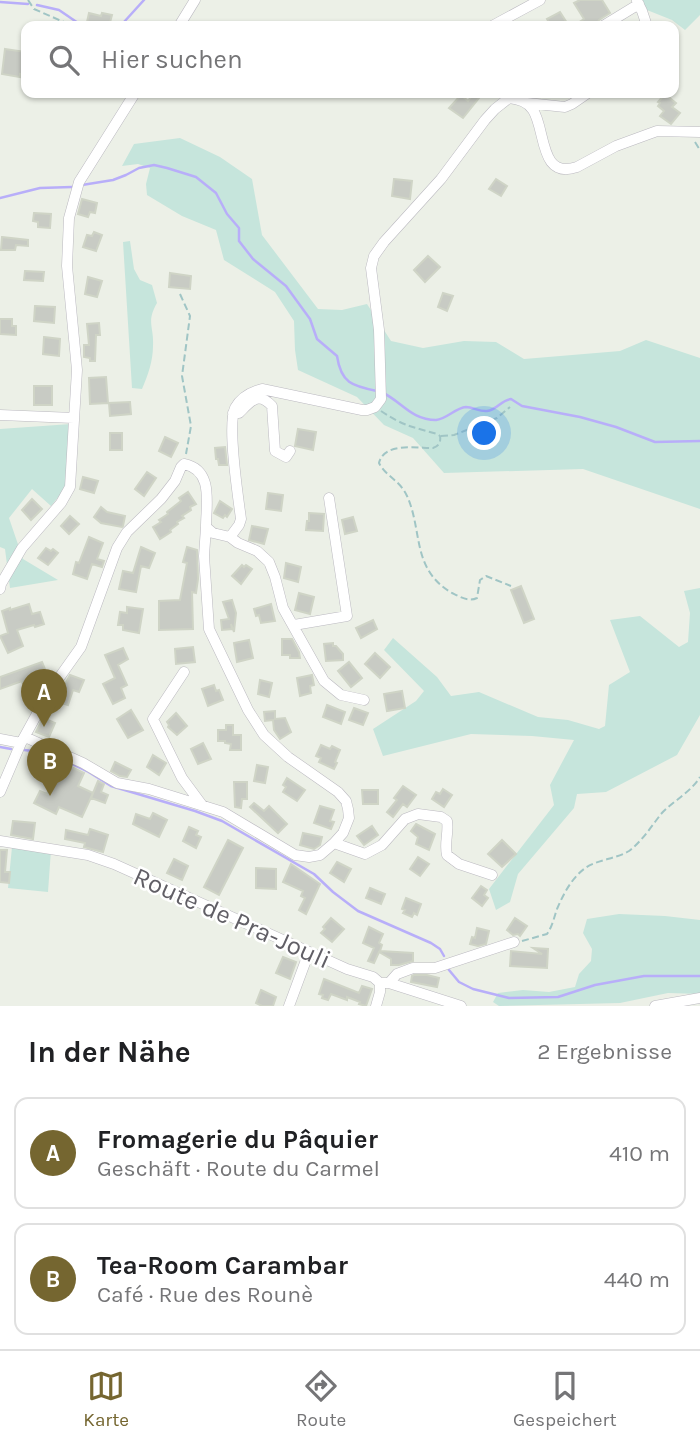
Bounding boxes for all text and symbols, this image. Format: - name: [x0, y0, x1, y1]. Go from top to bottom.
- search box: [21, 21, 679, 98]
- icon: search: [45, 41, 83, 79]
- text: Hier suchen: [101, 44, 243, 75]
- your location: [467, 416, 501, 450]
- pin: A: [21, 669, 67, 727]
- pin: B: [27, 738, 73, 796]
- street label: Route de Pra-Jouli: [129, 861, 335, 975]
- text: In der Nähe: [28, 1034, 191, 1070]
- text: 2 Ergebnisse: [537, 1038, 672, 1065]
- text: Fromagerie du Pâquier: [97, 1124, 378, 1155]
- text: A: [46, 1140, 60, 1167]
- text: 410 m: [609, 1140, 670, 1167]
- text: Geschäft · Route du Carmel: [97, 1155, 380, 1182]
- text: Tea-Room Carambar: [97, 1250, 348, 1281]
- text: B: [46, 1266, 60, 1293]
- text: 440 m: [604, 1266, 670, 1293]
- text: Café · Rue des Rounè: [97, 1281, 313, 1308]
- tab: Karte: [83, 1367, 129, 1431]
- tab: Route: [296, 1367, 346, 1431]
- tab: Gespeichert: [513, 1367, 617, 1431]

